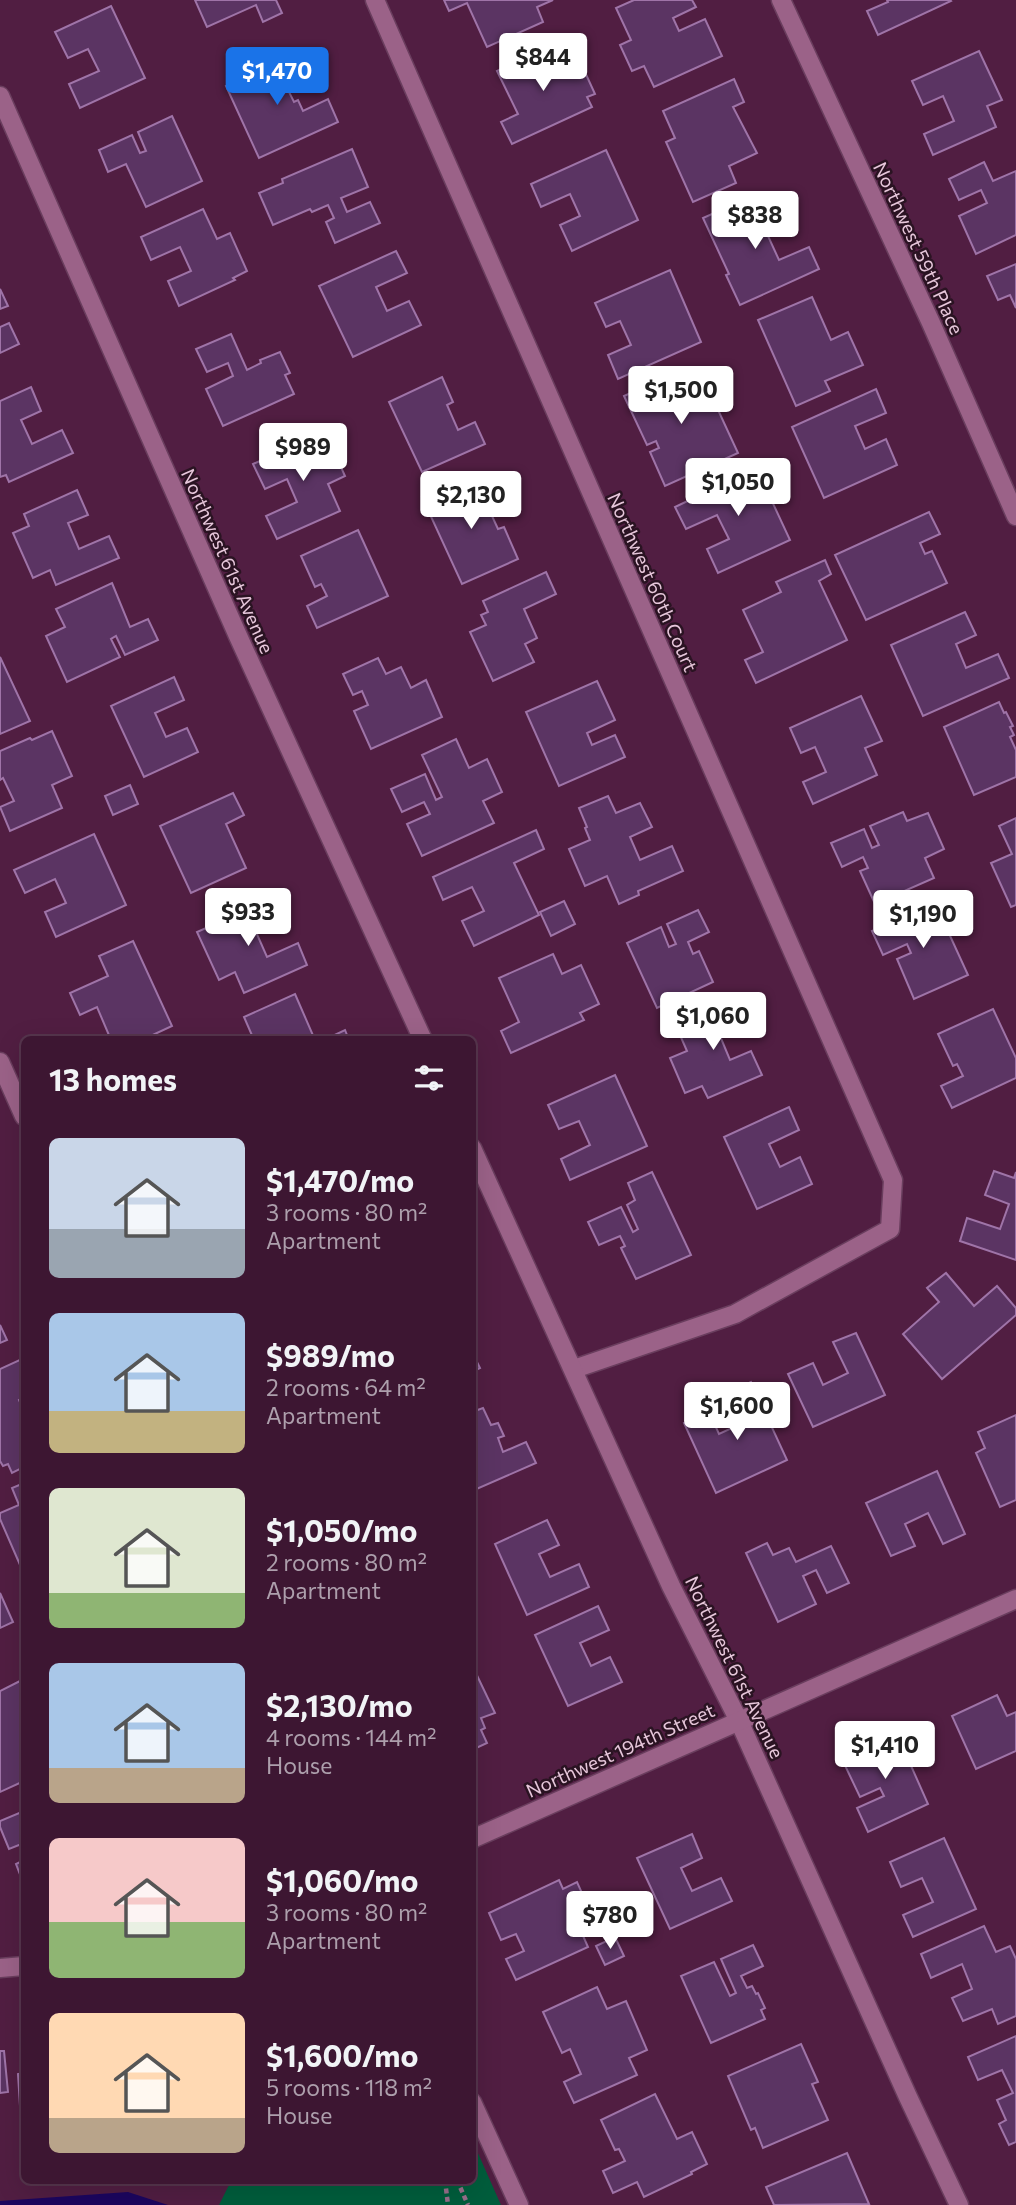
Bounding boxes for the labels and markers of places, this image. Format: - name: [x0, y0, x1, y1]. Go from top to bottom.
- pin: $844: [502, 34, 584, 93]
- pin: $1,470: [220, 48, 334, 107]
- pin: $838: [714, 191, 796, 251]
- pin: $1,500: [624, 366, 738, 426]
- pin: $989: [262, 424, 344, 483]
- pin: $1,050: [681, 458, 795, 518]
- pin: $2,130: [414, 472, 528, 531]
- pin: $933: [207, 888, 289, 948]
- pin: $1,190: [866, 890, 980, 950]
- pin: $1,060: [656, 992, 770, 1052]
- pin: $1,600: [680, 1382, 794, 1442]
- pin: $1,410: [828, 1722, 942, 1781]
- pin: $780: [569, 1892, 651, 1951]

